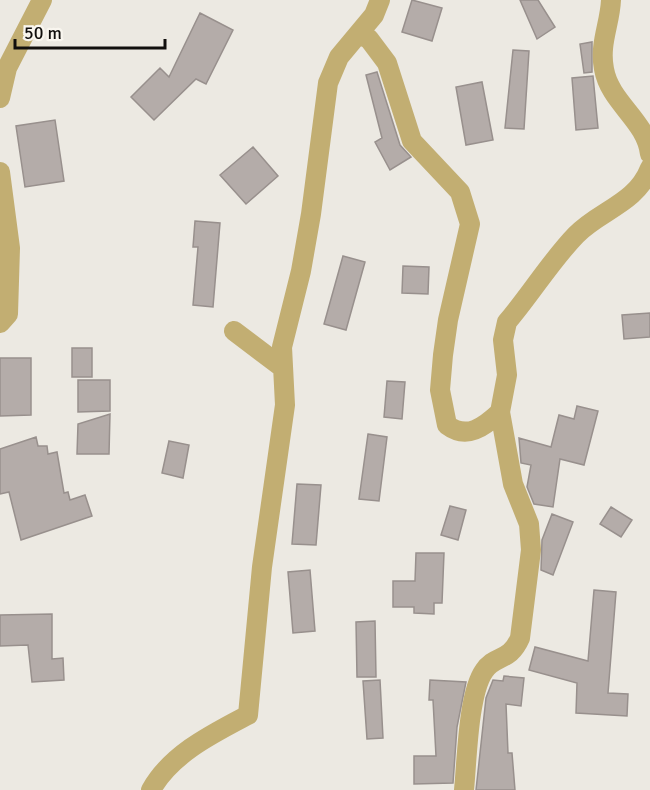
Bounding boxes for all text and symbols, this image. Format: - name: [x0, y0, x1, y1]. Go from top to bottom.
- scale bar: [15, 12, 165, 50]
- text: 50 m: [24, 22, 62, 44]

